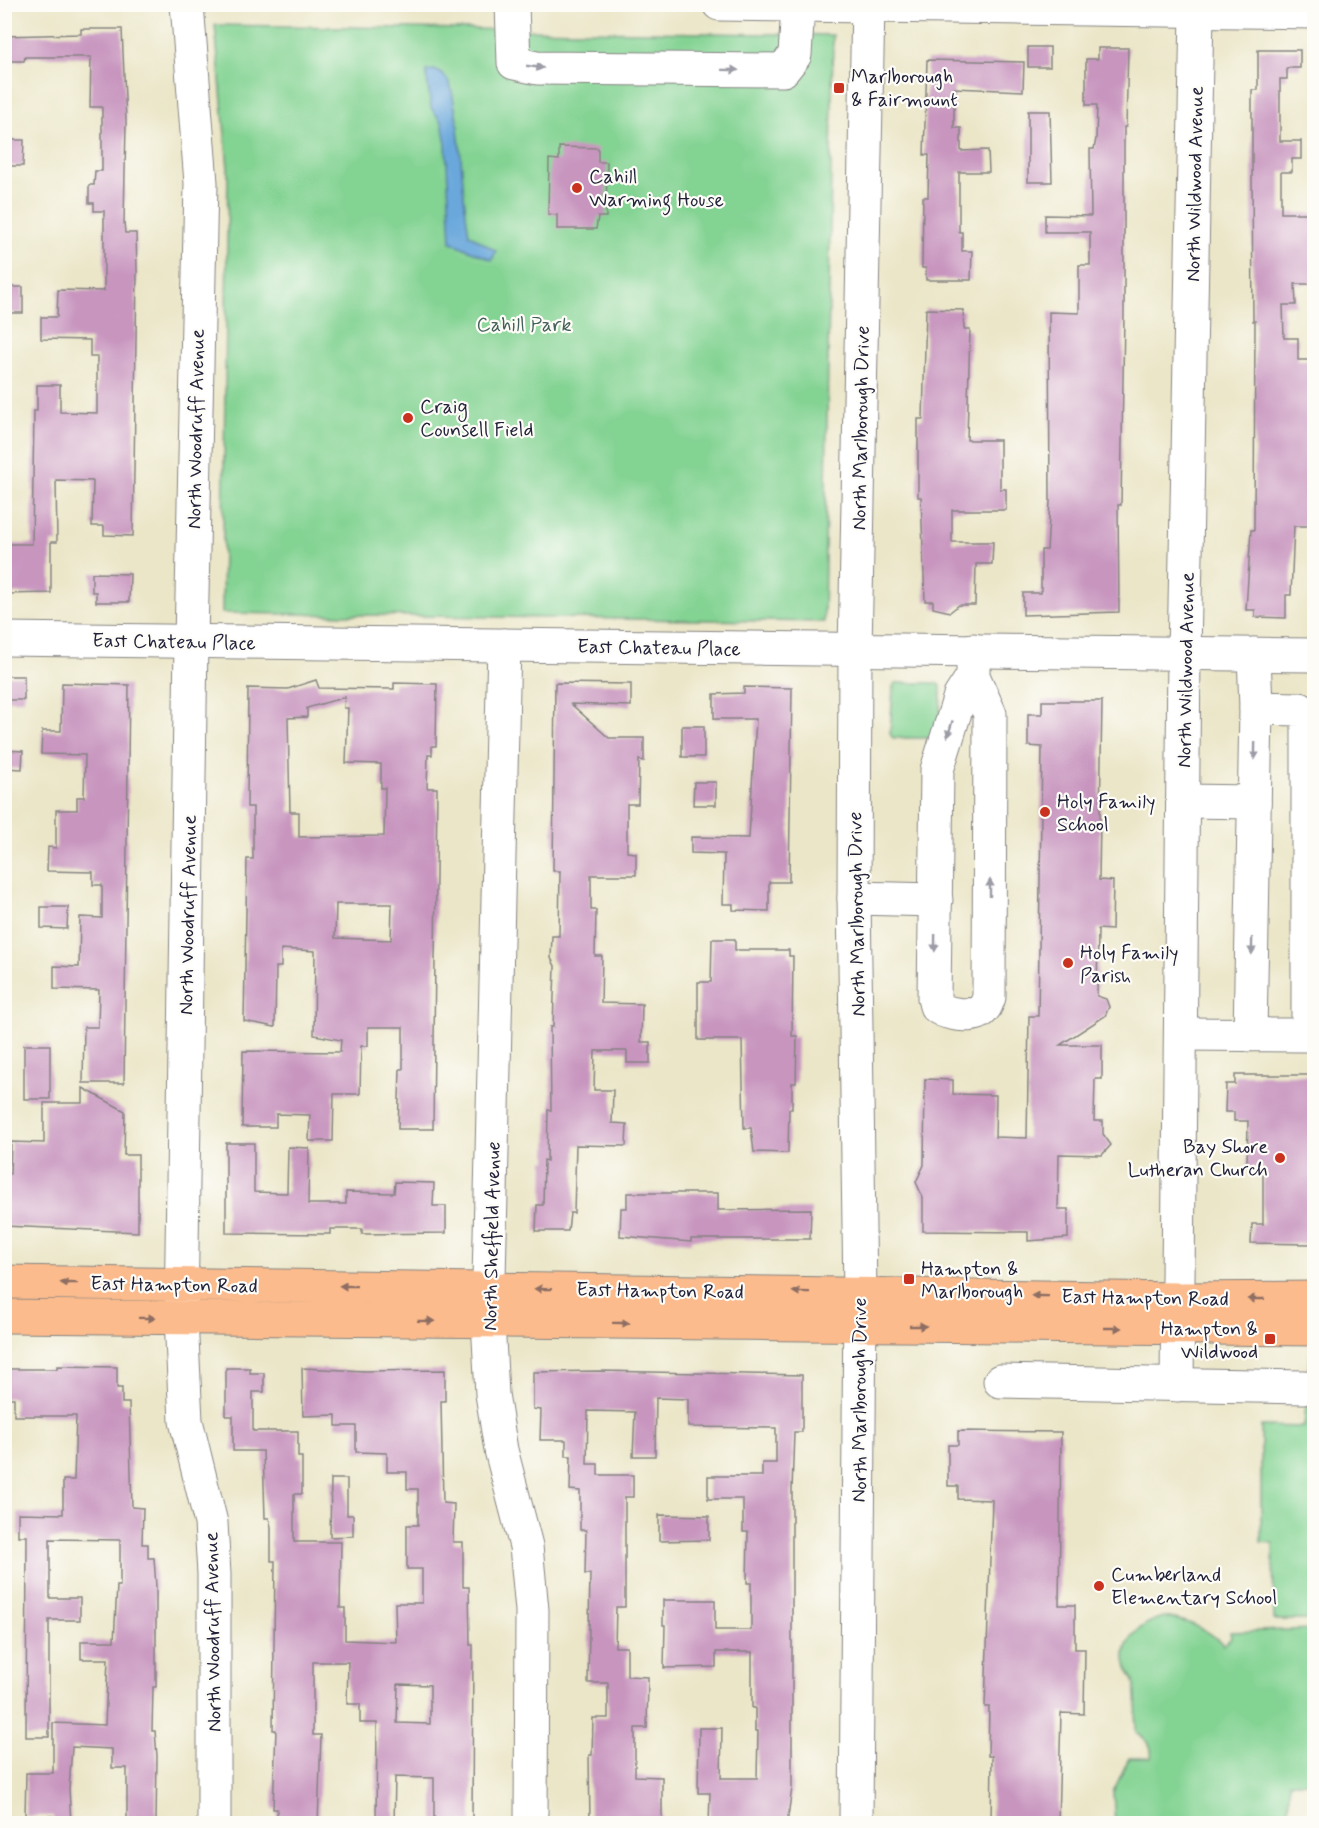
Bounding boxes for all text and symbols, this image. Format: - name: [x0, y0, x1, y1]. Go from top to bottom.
- one-way arrow: [526, 62, 545, 71]
- place label: Marlborough & Fairmount: [851, 64, 958, 114]
- one-way arrow: [721, 65, 740, 75]
- marker: Marlborough & Fairmount: [832, 81, 846, 95]
- street label: North Wildwood Avenue: [1180, 86, 1211, 282]
- place label: Cahill Warming House: [589, 164, 724, 216]
- marker: Cahill Warming House: [570, 181, 584, 195]
- park label: Cahill Park: [476, 312, 572, 339]
- street label: North Marlborough Drive: [846, 325, 877, 531]
- street label: North Woodruff Avenue: [181, 329, 212, 529]
- place label: Craig Counsell Field: [420, 394, 534, 444]
- marker: Craig Counsell Field: [401, 411, 415, 425]
- street label: North Wildwood Avenue: [1171, 572, 1202, 768]
- street label: East Chateau Place: [92, 628, 256, 657]
- street label: East Chateau Place: [577, 634, 741, 663]
- one-way arrow: [945, 720, 954, 738]
- one-way arrow: [1251, 741, 1260, 760]
- place label: Holy Family School: [1057, 789, 1155, 839]
- marker: Holy Family School: [1038, 805, 1052, 819]
- street label: North Marlborough Drive: [842, 811, 873, 1017]
- street label: North Woodruff Avenue: [173, 815, 204, 1015]
- one-way arrow: [985, 879, 995, 898]
- one-way arrow: [930, 934, 940, 953]
- one-way arrow: [1247, 936, 1257, 955]
- place label: Holy Family Parish: [1080, 940, 1178, 990]
- marker: Holy Family Parish: [1061, 956, 1075, 970]
- place label: Bay Shore Lutheran Church: [1128, 1134, 1268, 1184]
- street label: North Sheffield Avenue: [477, 1141, 508, 1331]
- marker: Bay Shore Lutheran Church: [1273, 1151, 1287, 1165]
- place label: Hampton & Marlborough: [921, 1256, 1023, 1306]
- street label: East Hampton Road: [90, 1271, 258, 1300]
- marker: Hampton & Marlborough: [902, 1272, 916, 1286]
- street label: East Hampton Road: [576, 1277, 744, 1306]
- one-way arrow: [60, 1278, 79, 1288]
- one-way arrow: [339, 1281, 358, 1291]
- one-way arrow: [534, 1284, 553, 1293]
- street label: East Hampton Road: [1061, 1284, 1229, 1313]
- one-way arrow: [792, 1287, 811, 1297]
- one-way arrow: [1031, 1291, 1050, 1301]
- one-way arrow: [1247, 1294, 1266, 1303]
- street label: North Marlborough Drive: [847, 1297, 874, 1503]
- one-way arrow: [137, 1313, 156, 1323]
- one-way arrow: [416, 1316, 435, 1325]
- place label: Hampton & Wildwood: [1161, 1316, 1258, 1366]
- one-way arrow: [611, 1318, 630, 1327]
- one-way arrow: [909, 1321, 928, 1331]
- one-way arrow: [1104, 1323, 1123, 1332]
- marker: Hampton & Wildwood: [1263, 1332, 1277, 1346]
- street label: North Woodruff Avenue: [198, 1531, 229, 1732]
- place label: Cumberland Elementary School: [1111, 1562, 1277, 1612]
- marker: Cumberland Elementary School: [1092, 1579, 1106, 1593]

